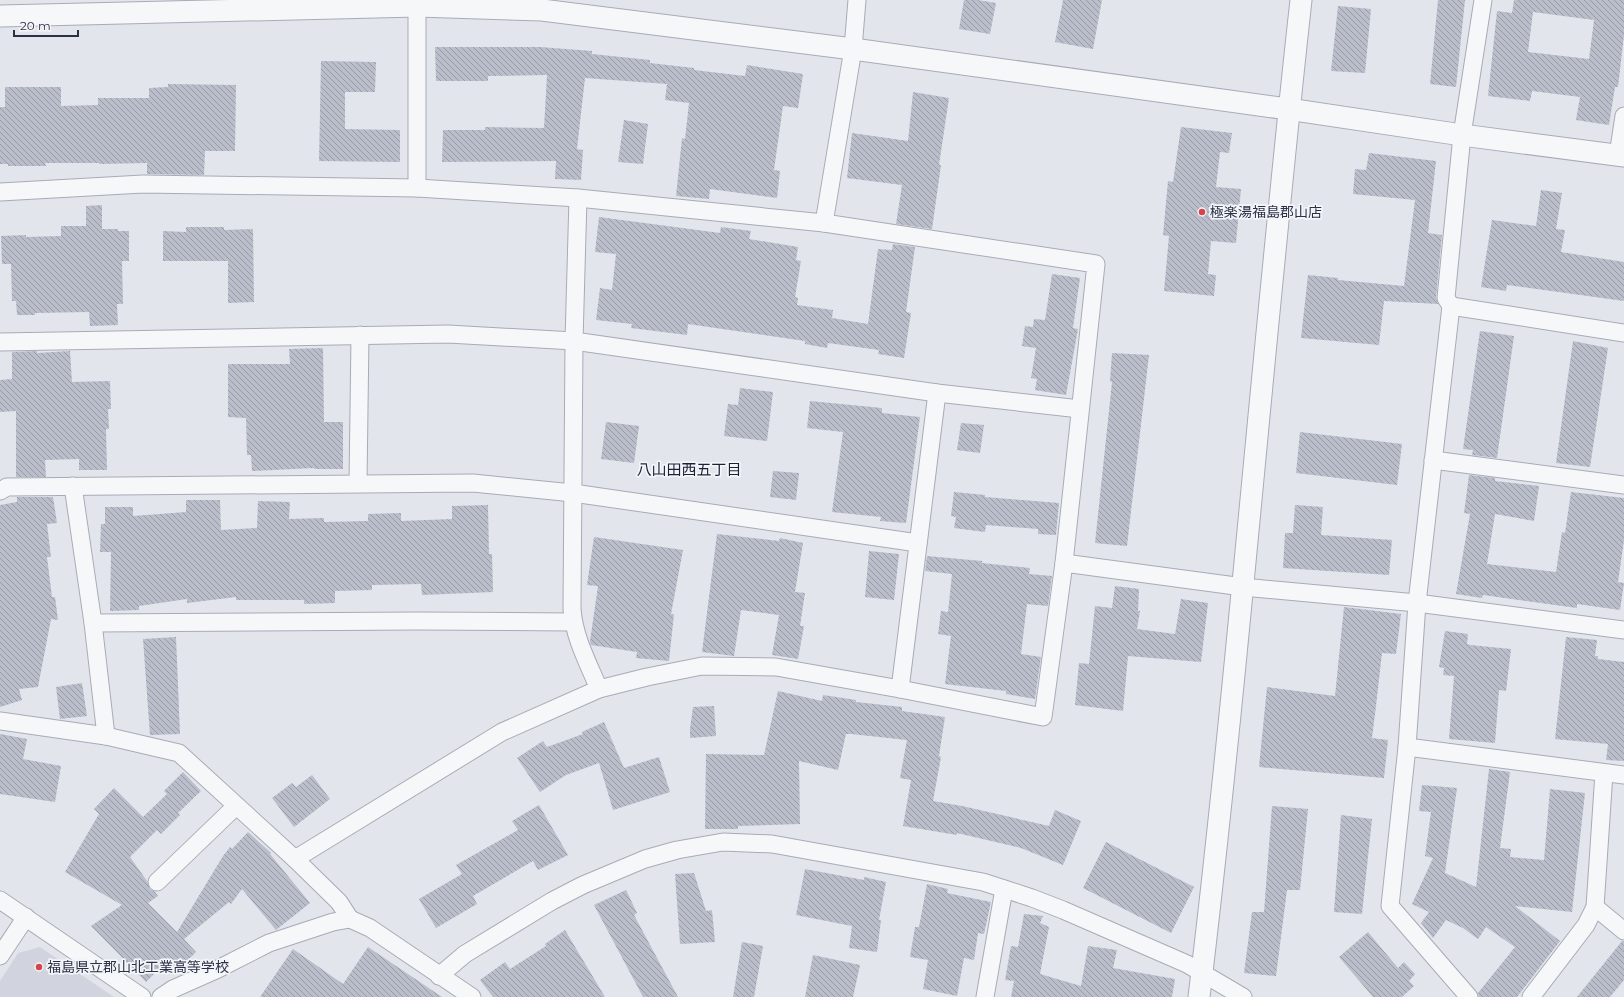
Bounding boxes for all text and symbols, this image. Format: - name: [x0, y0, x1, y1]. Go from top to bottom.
- scale bar: [14, 12, 78, 38]
- text: 20 m: [20, 18, 51, 33]
- place label: 極楽湯福島郡山店: [1210, 203, 1322, 221]
- marker: 極楽湯福島郡山店: [1197, 207, 1207, 217]
- district label: 八山田西五丁目: [636, 460, 742, 479]
- place label: 福島県立郡山北工業高等学校: [47, 958, 229, 976]
- marker: 福島県立郡山北工業高等学校: [34, 962, 44, 972]

